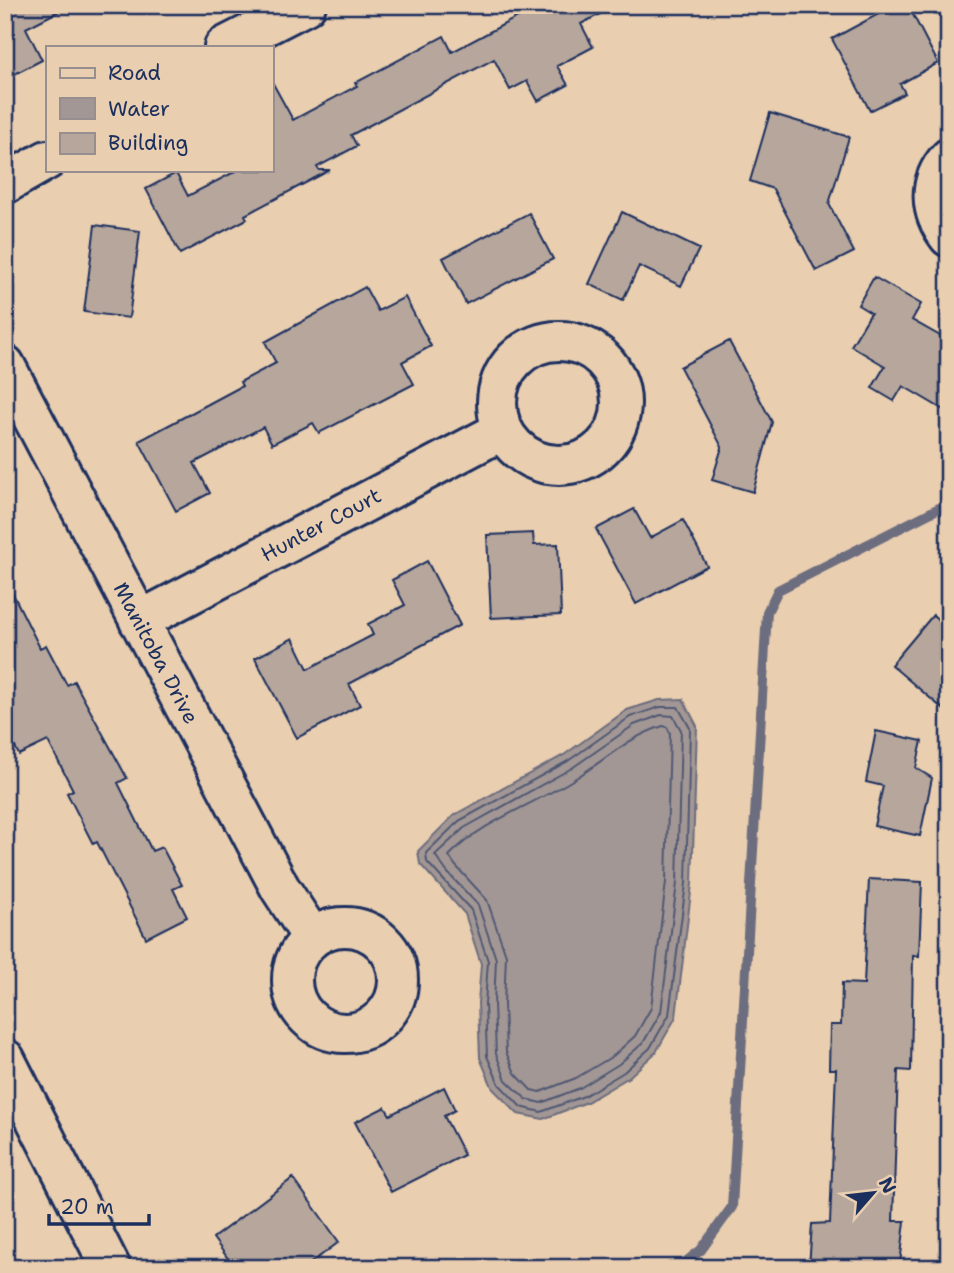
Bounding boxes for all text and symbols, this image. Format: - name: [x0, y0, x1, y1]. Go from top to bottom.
- legend: [46, 46, 273, 172]
- text: Road: [108, 59, 161, 87]
- text: Water: [108, 95, 170, 123]
- text: Building: [108, 129, 188, 157]
- street label: Hunter Court: [256, 481, 386, 569]
- street label: Manitoba Drive: [107, 577, 205, 729]
- north arrow: [838, 1158, 908, 1228]
- text: N: [873, 1173, 902, 1198]
- scale bar: [49, 1182, 149, 1226]
- text: 20 m: [60, 1193, 114, 1221]

